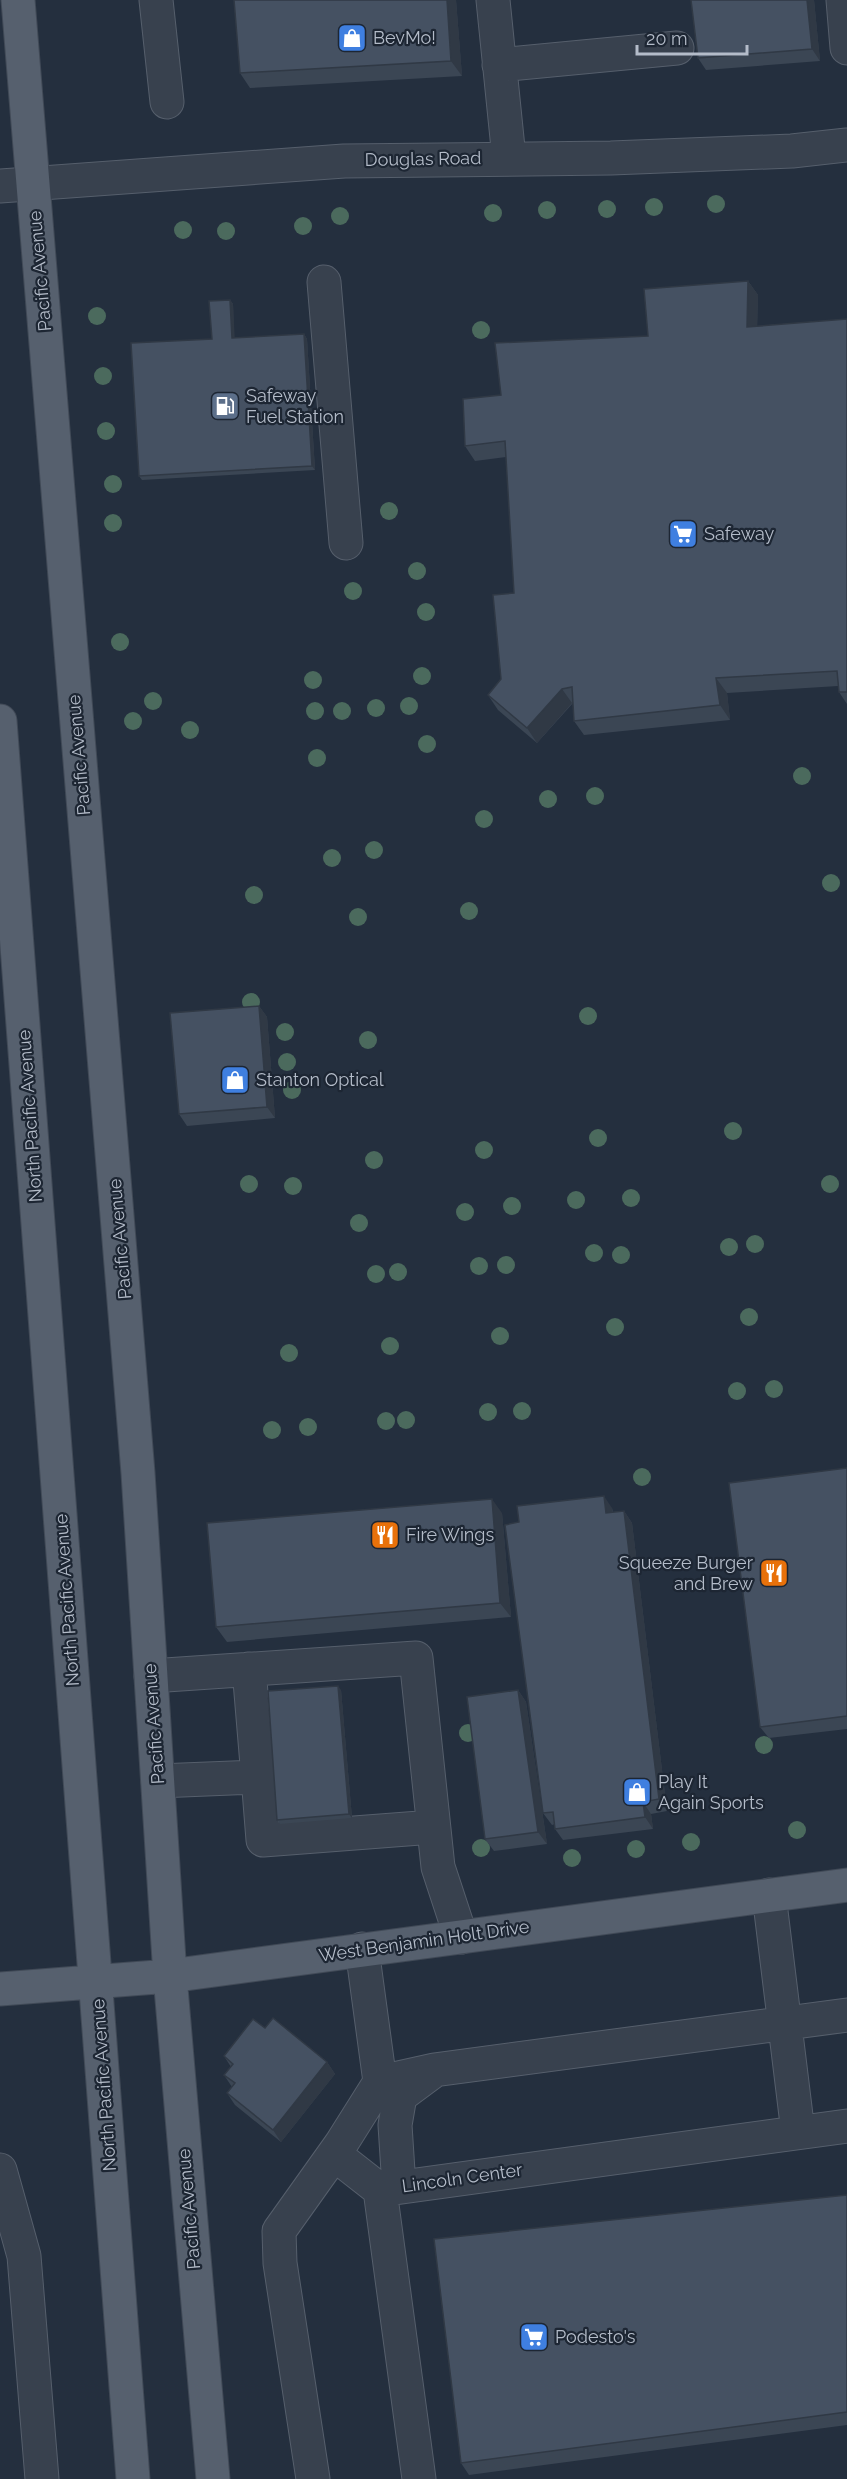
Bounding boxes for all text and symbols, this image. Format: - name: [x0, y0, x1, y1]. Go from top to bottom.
- scale bar: [637, 18, 746, 56]
- shop icon: BevMo!: [336, 22, 368, 54]
- place label: BevMo!: [373, 27, 436, 48]
- text: 20 m: [646, 28, 688, 49]
- street label: Douglas Road: [365, 147, 481, 170]
- street label: Pacific Avenue: [24, 209, 55, 332]
- place label: Safeway Fuel Station: [246, 385, 344, 427]
- fuel station icon: Safeway Fuel Station: [209, 390, 241, 422]
- supermarket icon: Safeway: [667, 518, 699, 550]
- place label: Safeway: [704, 523, 775, 544]
- street label: Pacific Avenue: [63, 693, 94, 816]
- street label: North Pacific Avenue: [13, 1029, 46, 1203]
- shop icon: Stanton Optical: [219, 1064, 251, 1096]
- place label: Stanton Optical: [256, 1069, 384, 1090]
- street label: Pacific Avenue: [104, 1177, 135, 1300]
- street label: North Pacific Avenue: [50, 1513, 83, 1687]
- restaurant icon: Fire Wings: [369, 1519, 401, 1551]
- place label: Fire Wings: [406, 1524, 494, 1545]
- place label: Squeeze Burger and Brew: [619, 1552, 754, 1594]
- restaurant icon: Squeeze Burger and Brew: [758, 1557, 790, 1589]
- street label: Pacific Avenue: [139, 1663, 168, 1785]
- place label: Play It Again Sports: [658, 1771, 764, 1813]
- shop icon: Play It Again Sports: [621, 1776, 653, 1808]
- street label: West Benjamin Holt Drive: [317, 1915, 531, 1966]
- street label: North Pacific Avenue: [87, 1998, 120, 2172]
- street label: Pacific Avenue: [173, 2147, 204, 2270]
- street label: Lincoln Center: [400, 2159, 524, 2196]
- supermarket icon: Podesto's: [518, 2321, 550, 2353]
- place label: Podesto's: [555, 2326, 636, 2347]

